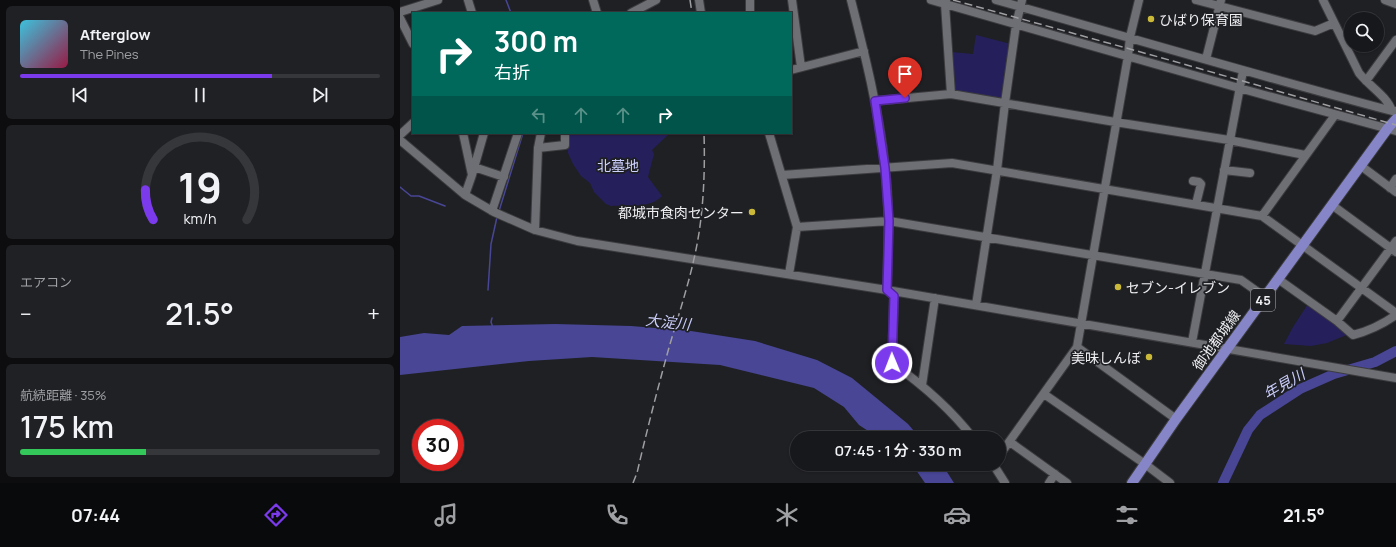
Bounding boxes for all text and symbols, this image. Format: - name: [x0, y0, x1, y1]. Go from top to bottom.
- place label: ひばり保育園: [1159, 10, 1243, 29]
- map controls: [1344, 12, 1384, 52]
- button: search: [1344, 12, 1384, 52]
- marker: ひばり保育園: [1146, 14, 1156, 24]
- text: 300 m: [494, 22, 578, 60]
- text: Afterglow: [80, 24, 151, 45]
- icon: right: [428, 28, 480, 80]
- text: The Pines: [80, 45, 139, 63]
- pin: [888, 57, 922, 98]
- text: 右折: [494, 60, 530, 84]
- icon: arrive: [894, 63, 916, 85]
- icon: previous: [69, 84, 91, 106]
- icon: pause: [189, 84, 211, 106]
- icon: next: [309, 84, 331, 106]
- icon: left: [528, 104, 550, 126]
- icon: ahead: [570, 104, 592, 126]
- icon: ahead: [612, 104, 634, 126]
- icon: right: [654, 104, 676, 126]
- park label: 北墓地: [597, 156, 639, 175]
- text: 19: [178, 159, 222, 215]
- place label: 都城市食肉センター: [618, 203, 744, 222]
- marker: 都城市食肉センター: [747, 207, 757, 217]
- text: km/h: [183, 208, 217, 227]
- text: エアコン: [20, 273, 72, 291]
- place label: セブン-イレブン: [1126, 278, 1230, 297]
- marker: セブン-イレブン: [1113, 282, 1123, 292]
- road number: 45: [1251, 289, 1275, 311]
- text: 21.5°: [165, 293, 234, 334]
- text: −: [20, 299, 32, 329]
- text: +: [367, 299, 380, 329]
- street label: 御池都城線: [1188, 306, 1244, 374]
- water label: 大淀川: [645, 309, 693, 335]
- position arrow: [871, 342, 913, 384]
- place label: 美味しんぼ: [1071, 348, 1141, 367]
- marker: 美味しんぼ: [1144, 352, 1154, 362]
- water label: 年見川: [1259, 363, 1310, 404]
- text: 航続距離 · 35%: [20, 386, 107, 404]
- text: 175 km: [20, 406, 114, 447]
- speed limit sign: 30: [412, 419, 464, 471]
- text: 07:45 · 1 分 · 330 m: [834, 440, 962, 461]
- icon: directions: [262, 501, 290, 529]
- icon: music: [432, 501, 460, 529]
- icon: phone: [603, 501, 631, 529]
- icon: climate: [773, 501, 801, 529]
- icon: car: [943, 501, 971, 529]
- icon: filters: [1113, 501, 1141, 529]
- text: 07:44: [71, 503, 120, 527]
- text: 21.5°: [1283, 503, 1325, 527]

